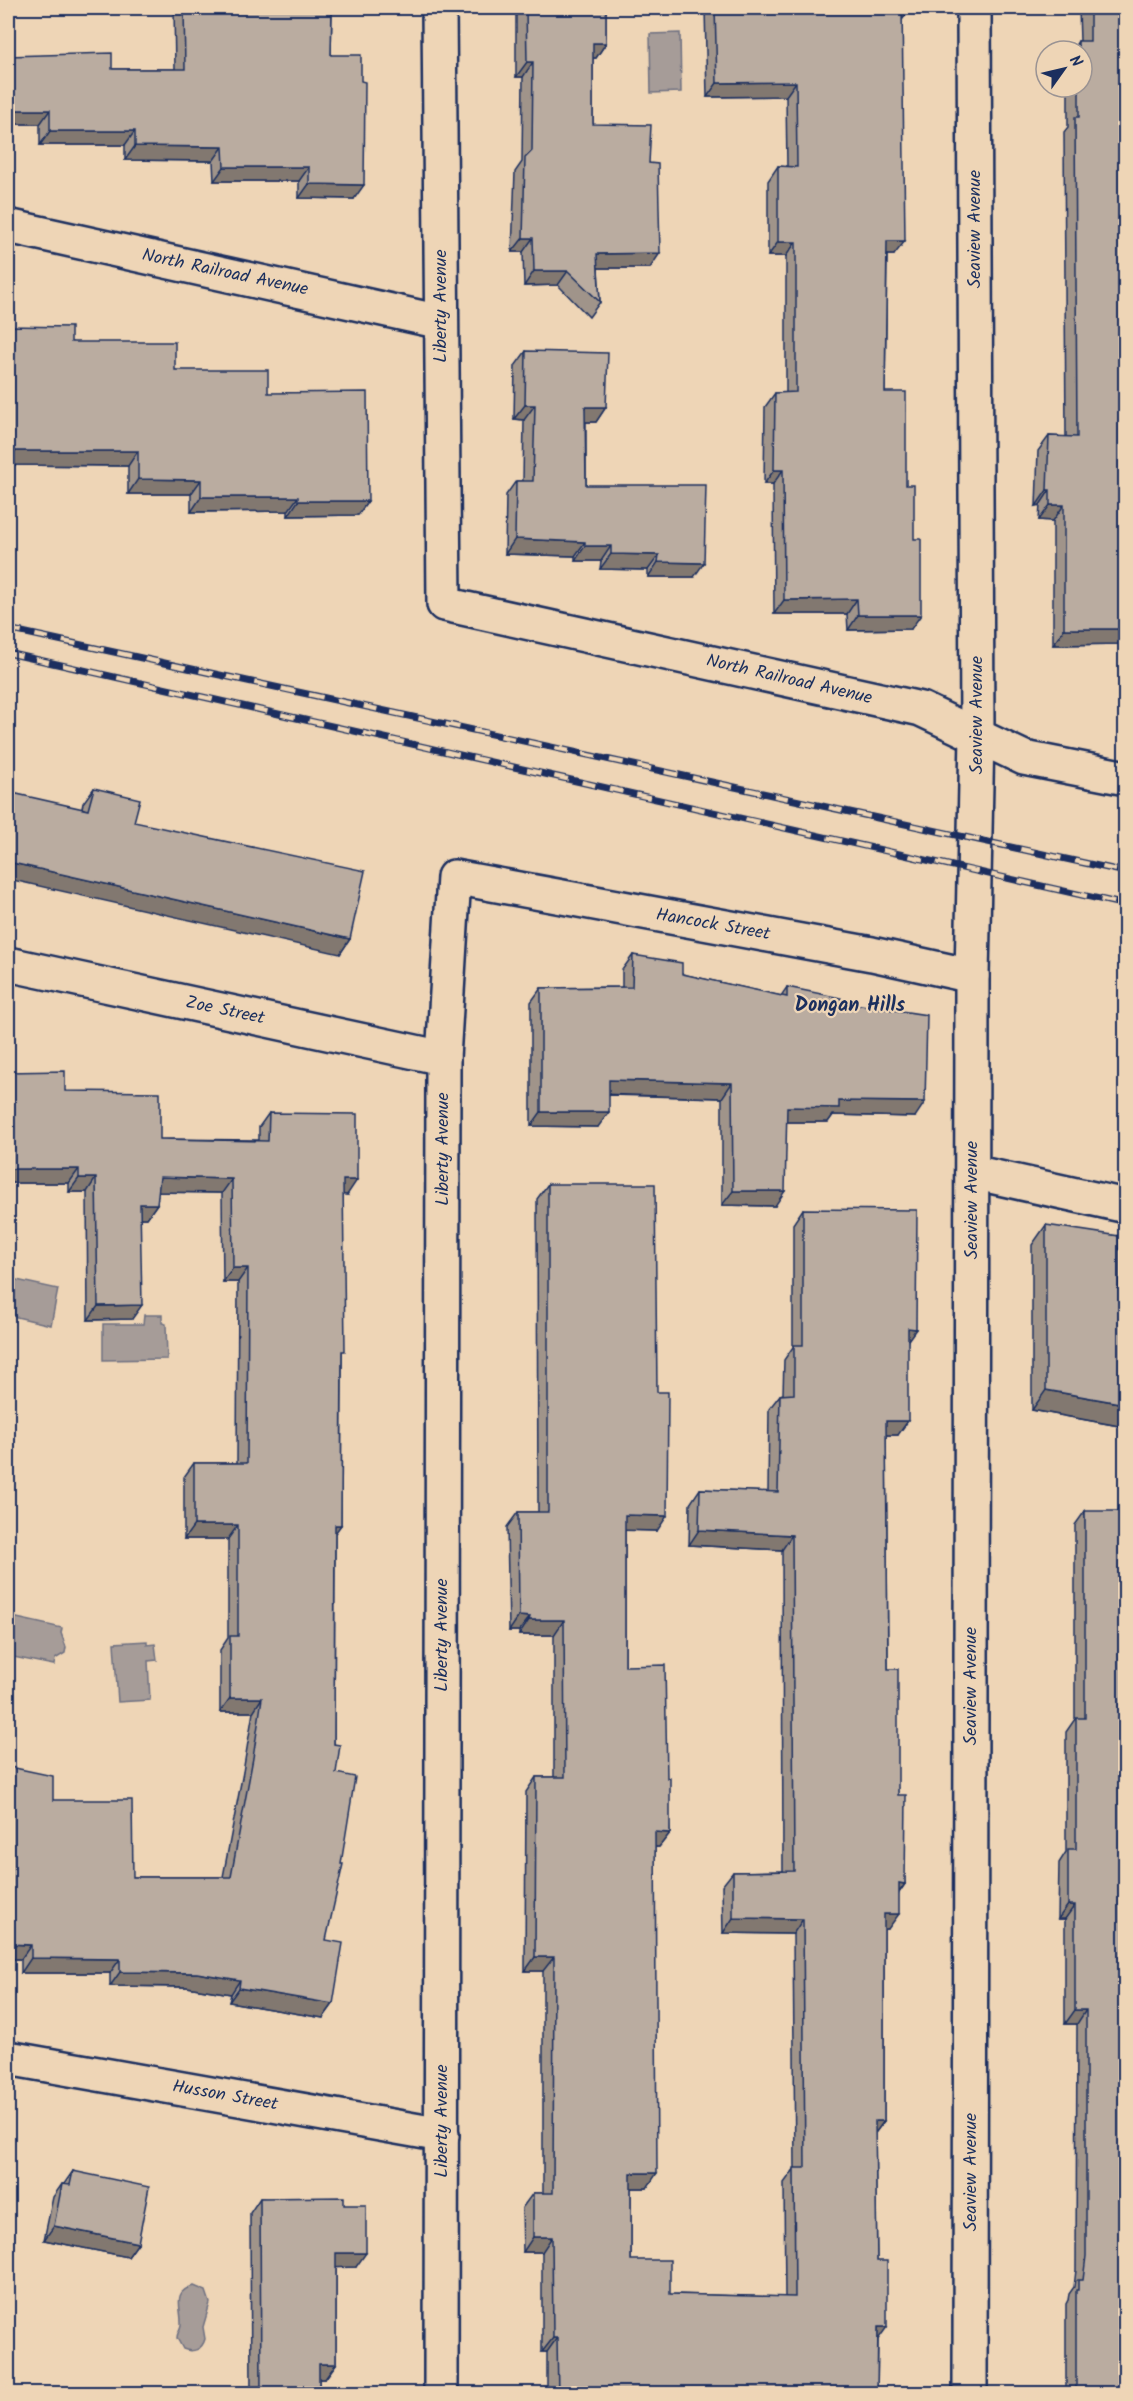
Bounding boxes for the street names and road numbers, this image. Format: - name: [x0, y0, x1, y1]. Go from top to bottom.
- street label: Seaview Avenue: [961, 170, 990, 288]
- street label: North Railroad Avenue: [139, 241, 311, 305]
- street label: Liberty Avenue: [427, 249, 456, 363]
- street label: North Railroad Avenue: [703, 647, 875, 713]
- street label: Seaview Avenue: [963, 656, 992, 774]
- street label: Hancock Street: [654, 901, 773, 949]
- street label: Zoe Street: [183, 988, 268, 1034]
- street label: Liberty Avenue: [429, 1092, 458, 1206]
- street label: Seaview Avenue: [958, 1141, 987, 1259]
- street label: Liberty Avenue: [428, 1578, 457, 1692]
- street label: Seaview Avenue: [957, 1627, 986, 1745]
- street label: Liberty Avenue: [428, 2064, 457, 2178]
- street label: Husson Street: [170, 2072, 281, 2120]
- street label: Seaview Avenue: [957, 2113, 986, 2231]

